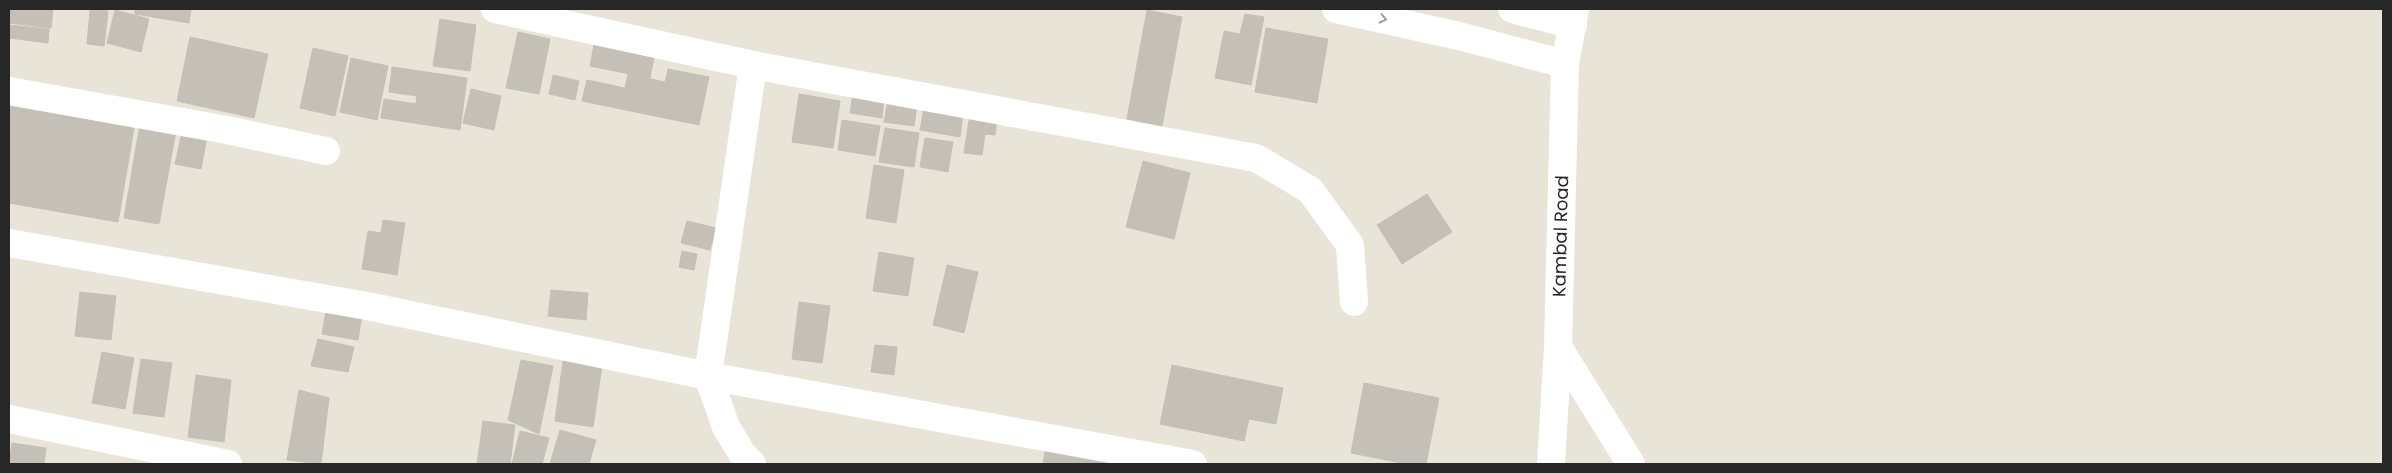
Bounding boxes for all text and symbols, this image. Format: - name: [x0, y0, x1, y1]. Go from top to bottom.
- one-way arrow: [1379, 13, 1388, 24]
- street label: Kambal Road: [1546, 175, 1574, 297]

